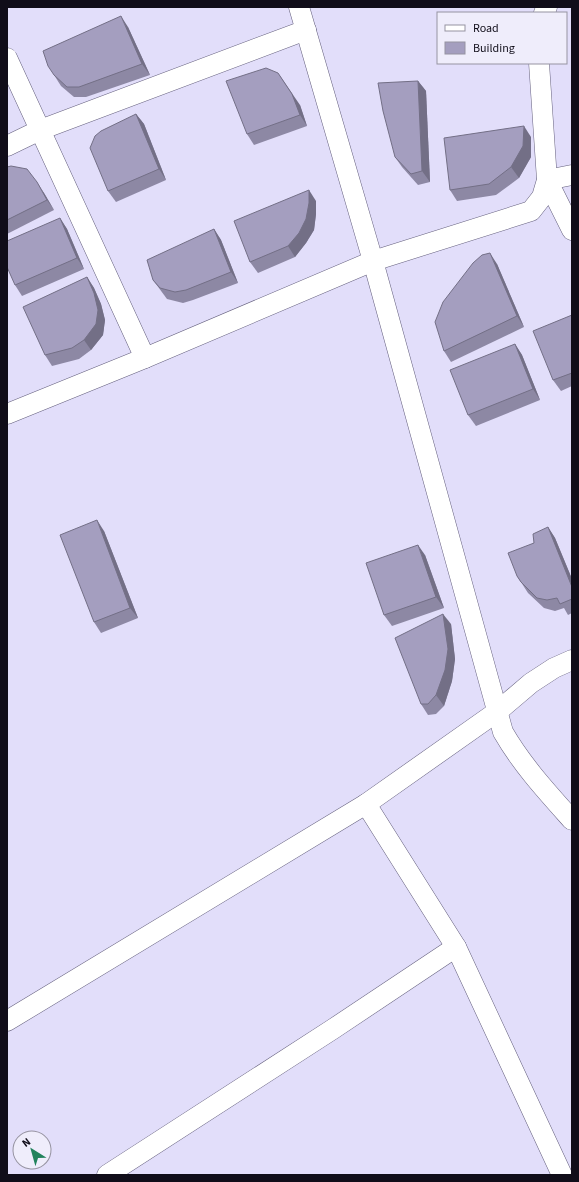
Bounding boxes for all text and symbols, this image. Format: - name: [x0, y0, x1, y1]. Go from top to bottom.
- legend: [437, 12, 567, 64]
- text: Road: [473, 20, 499, 37]
- text: Building: [473, 40, 515, 57]
- north arrow: [12, 1130, 52, 1170]
- text: N: [19, 1134, 34, 1151]

